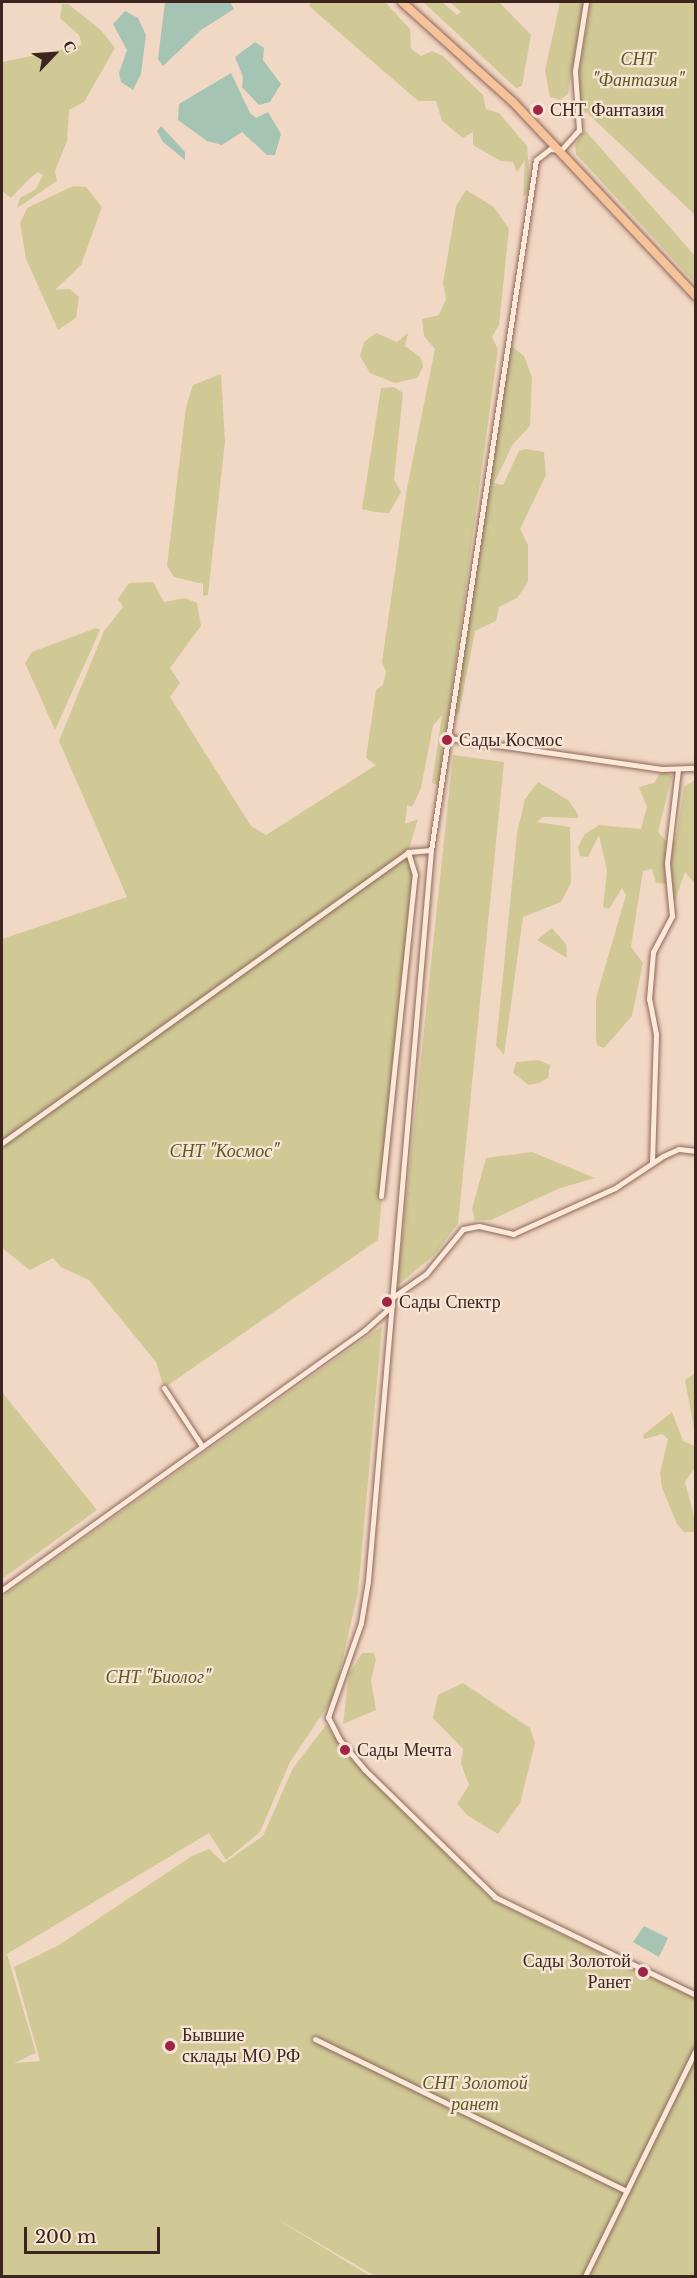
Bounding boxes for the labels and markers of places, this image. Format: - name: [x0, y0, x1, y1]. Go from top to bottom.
- place label: СНТ Фантазия: [550, 99, 664, 121]
- marker: СНТ Фантазия: [531, 103, 545, 117]
- place label: Сады Космос: [459, 729, 563, 751]
- marker: Сады Космос: [440, 733, 454, 747]
- place label: Сады Спектр: [399, 1291, 501, 1313]
- marker: Сады Спектр: [380, 1295, 394, 1309]
- place label: Сады Мечта: [357, 1739, 452, 1761]
- marker: Сады Мечта: [338, 1743, 352, 1757]
- place label: Сады Золотой Ранет: [523, 1951, 631, 1994]
- marker: Сады Золотой Ранет: [636, 1965, 650, 1979]
- place label: Бывшие склады МО РФ: [182, 2025, 300, 2068]
- marker: Бывшие склады МО РФ: [163, 2039, 177, 2053]

